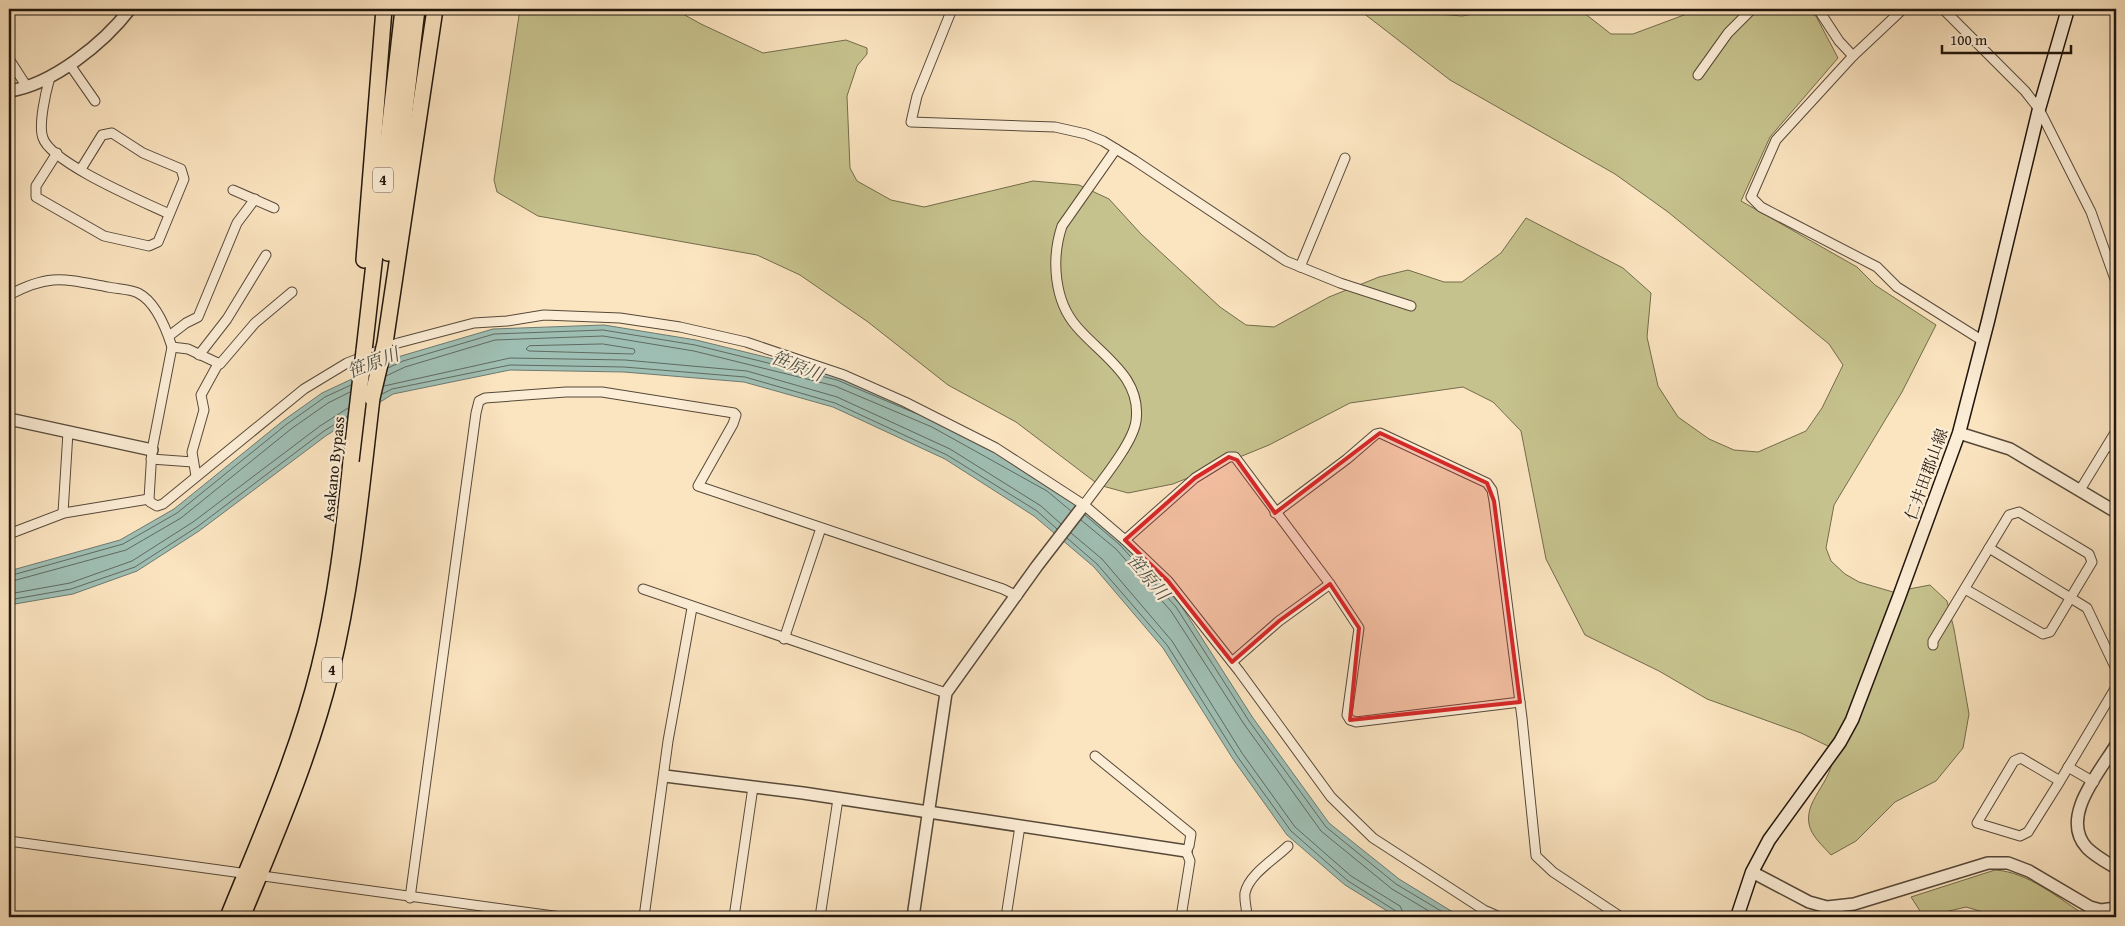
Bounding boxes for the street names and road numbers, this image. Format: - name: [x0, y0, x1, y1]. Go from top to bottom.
- road number: 4: [373, 168, 393, 192]
- street label: Asakano Bypass: [316, 415, 350, 523]
- street label: 仁井田郡山線: [1898, 425, 1954, 523]
- road number: 4: [322, 658, 342, 682]

